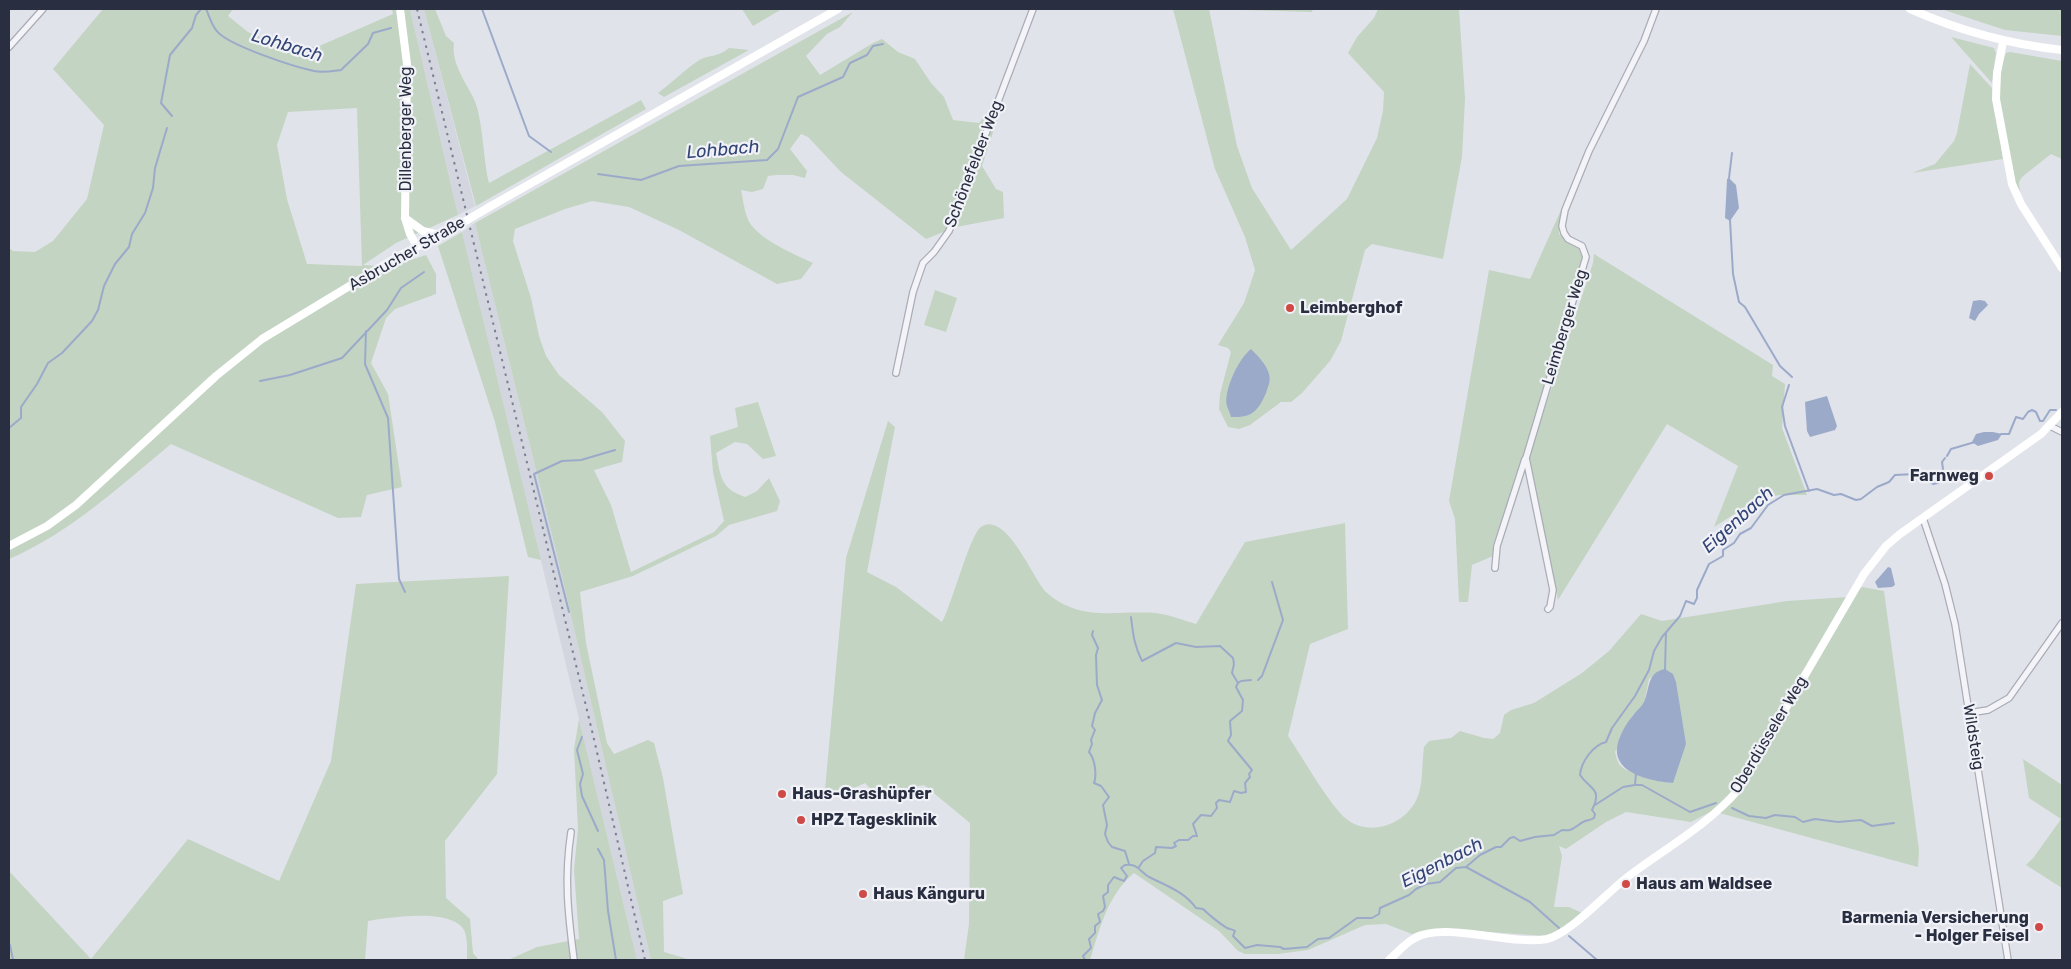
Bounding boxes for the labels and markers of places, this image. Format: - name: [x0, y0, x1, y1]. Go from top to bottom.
- place label: Leimberghof: [1300, 298, 1402, 318]
- marker: Leimberghof: [1284, 302, 1296, 314]
- place label: Farnweg: [1910, 466, 1979, 486]
- marker: Farnweg: [1983, 470, 1995, 482]
- place label: Haus-Grashüpfer: [792, 784, 931, 804]
- marker: Haus-Grashüpfer: [776, 788, 788, 800]
- place label: HPZ Tagesklinik: [811, 810, 937, 830]
- marker: HPZ Tagesklinik: [795, 814, 807, 826]
- place label: Haus am Waldsee: [1636, 874, 1772, 894]
- marker: Haus am Waldsee: [1620, 878, 1632, 890]
- place label: Haus Känguru: [873, 884, 985, 904]
- marker: Haus Känguru: [857, 888, 869, 900]
- place label: Barmenia Versicherung - Holger Feisel: [1841, 908, 2029, 946]
- marker: Barmenia Versicherung - Holger Feisel: [2033, 921, 2045, 933]

